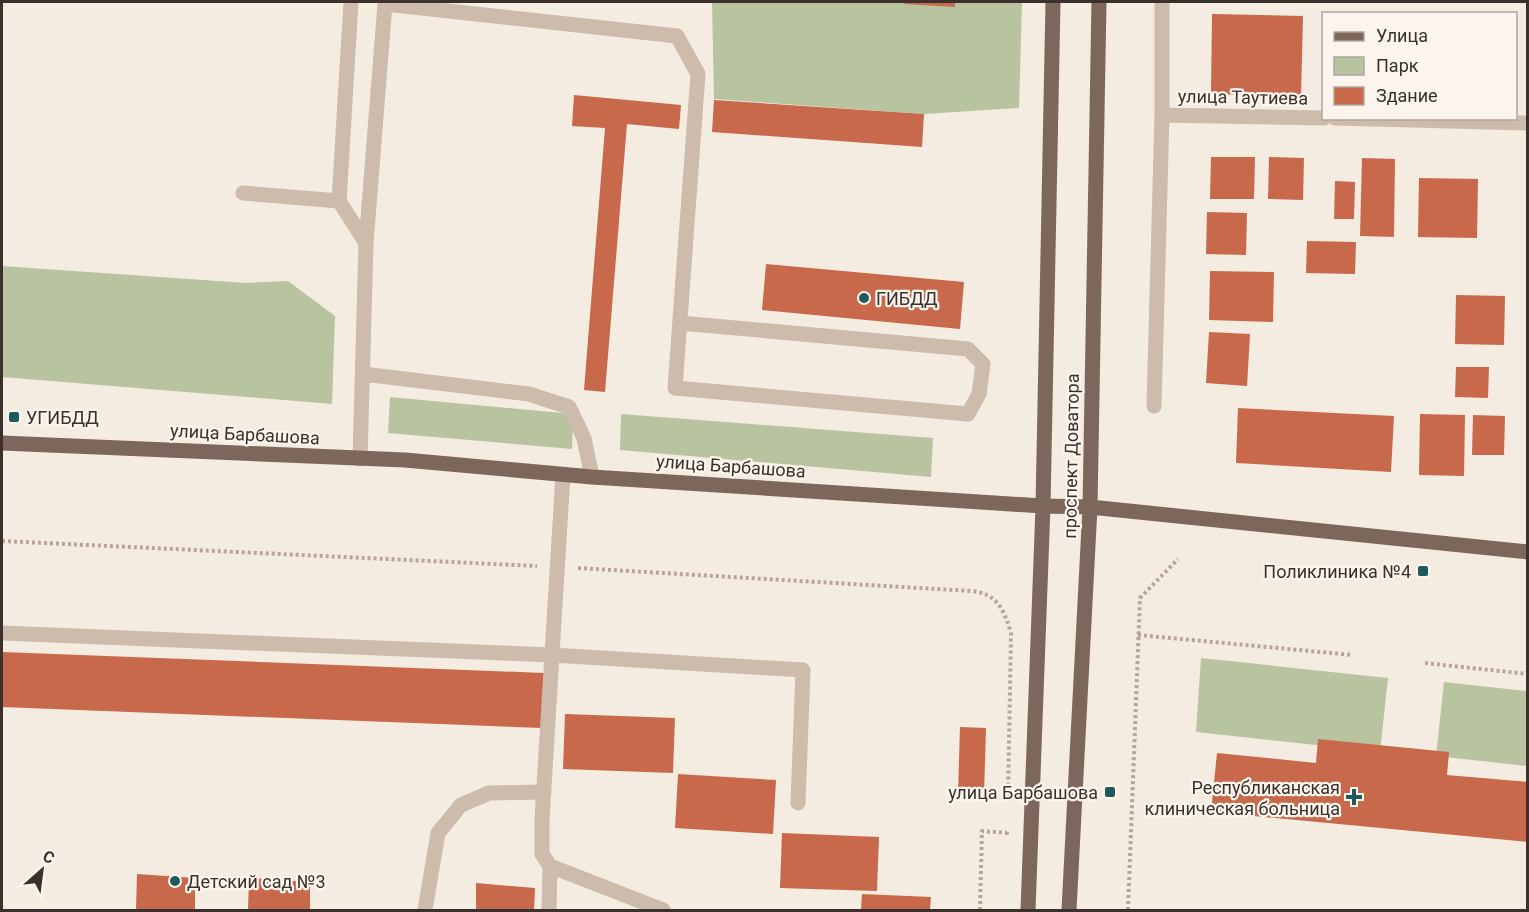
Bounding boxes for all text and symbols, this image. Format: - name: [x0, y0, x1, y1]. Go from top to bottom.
- legend: [1322, 12, 1517, 120]
- text: Улица: [1376, 25, 1428, 46]
- text: Парк: [1376, 55, 1419, 76]
- street label: улица Таутиева: [1178, 85, 1308, 109]
- text: Здание: [1376, 85, 1438, 106]
- place label: ГИБДД: [876, 288, 938, 309]
- marker: ГИБДД: [857, 291, 871, 305]
- street label: проспект Доватора: [1059, 373, 1083, 539]
- place label: УГИБДД: [26, 407, 99, 428]
- marker: УГИБДД: [7, 410, 21, 424]
- street label: улица Барбашова: [170, 420, 320, 448]
- street label: улица Барбашова: [656, 450, 806, 482]
- place label: Поликлиника №4: [1263, 561, 1411, 582]
- marker: Поликлиника №4: [1416, 564, 1430, 578]
- place label: Республиканская клиническая больница: [1145, 777, 1340, 819]
- place label: улица Барбашова: [948, 782, 1098, 803]
- marker: улица Барбашова: [1103, 785, 1117, 799]
- marker: Республиканская клиническая больница: [1345, 788, 1363, 806]
- north arrow: [12, 840, 72, 900]
- text: С: [40, 846, 58, 868]
- place label: Детский сад №3: [187, 871, 326, 892]
- marker: Детский сад №3: [168, 874, 182, 888]

